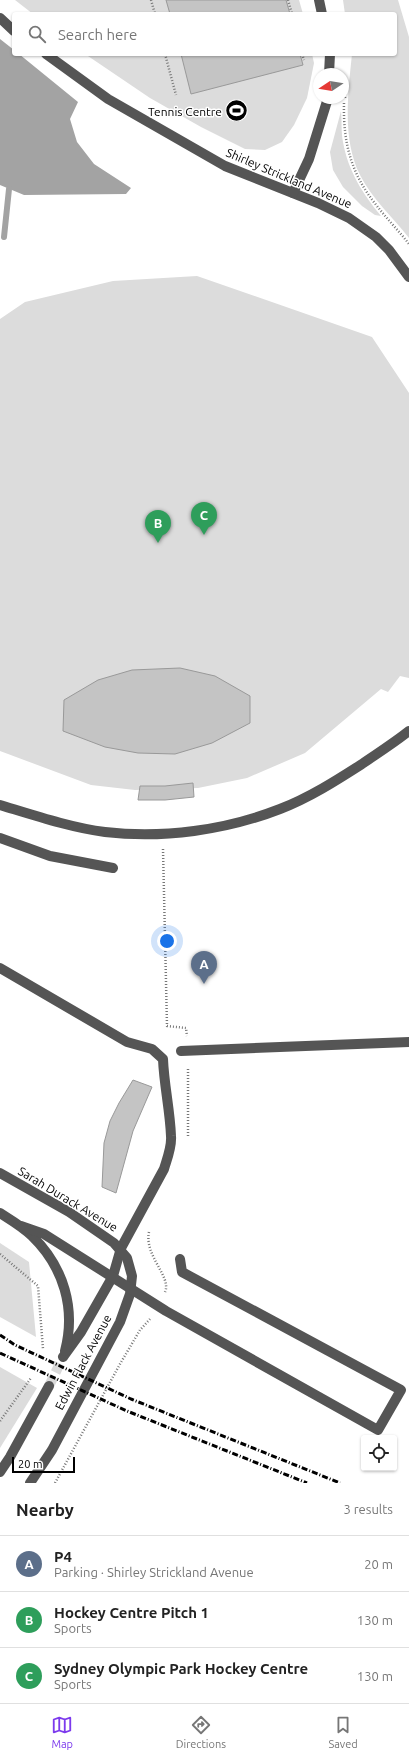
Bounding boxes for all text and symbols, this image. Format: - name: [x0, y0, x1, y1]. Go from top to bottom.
- search box: [12, 12, 397, 56]
- icon: search: [26, 23, 48, 45]
- text: Search here: [58, 26, 137, 43]
- north arrow: [313, 68, 349, 104]
- sports icon: Tennis Centre: [224, 98, 250, 124]
- place label: Tennis Centre: [148, 105, 222, 118]
- street label: Shirley Strickland Avenue: [224, 146, 354, 210]
- pin: C: [191, 502, 217, 535]
- pin: B: [145, 510, 171, 543]
- your location: [157, 931, 177, 951]
- pin: A: [191, 951, 217, 984]
- street label: Sarah Durack Avenue: [16, 1164, 120, 1234]
- street label: Edwin Flack Avenue: [52, 1312, 114, 1412]
- map controls: [361, 1435, 397, 1471]
- button: locate: [361, 1435, 397, 1471]
- scale bar: [12, 1455, 75, 1474]
- text: 20 m: [18, 1458, 42, 1470]
- text: Nearby: [16, 1500, 74, 1519]
- text: 3 results: [343, 1502, 393, 1516]
- text: P4: [54, 1548, 72, 1565]
- text: A: [24, 1557, 34, 1571]
- text: 20 m: [364, 1557, 393, 1571]
- text: Parking · Shirley Strickland Avenue: [54, 1565, 254, 1579]
- text: Hockey Centre Pitch 1: [54, 1604, 209, 1621]
- text: B: [25, 1613, 33, 1627]
- text: 130 m: [357, 1613, 393, 1627]
- text: Sports: [54, 1621, 92, 1635]
- text: Sydney Olympic Park Hockey Centre: [54, 1660, 308, 1677]
- text: C: [25, 1669, 33, 1683]
- text: 130 m: [357, 1669, 393, 1683]
- text: Sports: [54, 1677, 92, 1691]
- tab: Map: [51, 1714, 73, 1750]
- tab: Directions: [176, 1714, 226, 1750]
- tab: Saved: [328, 1714, 358, 1750]

